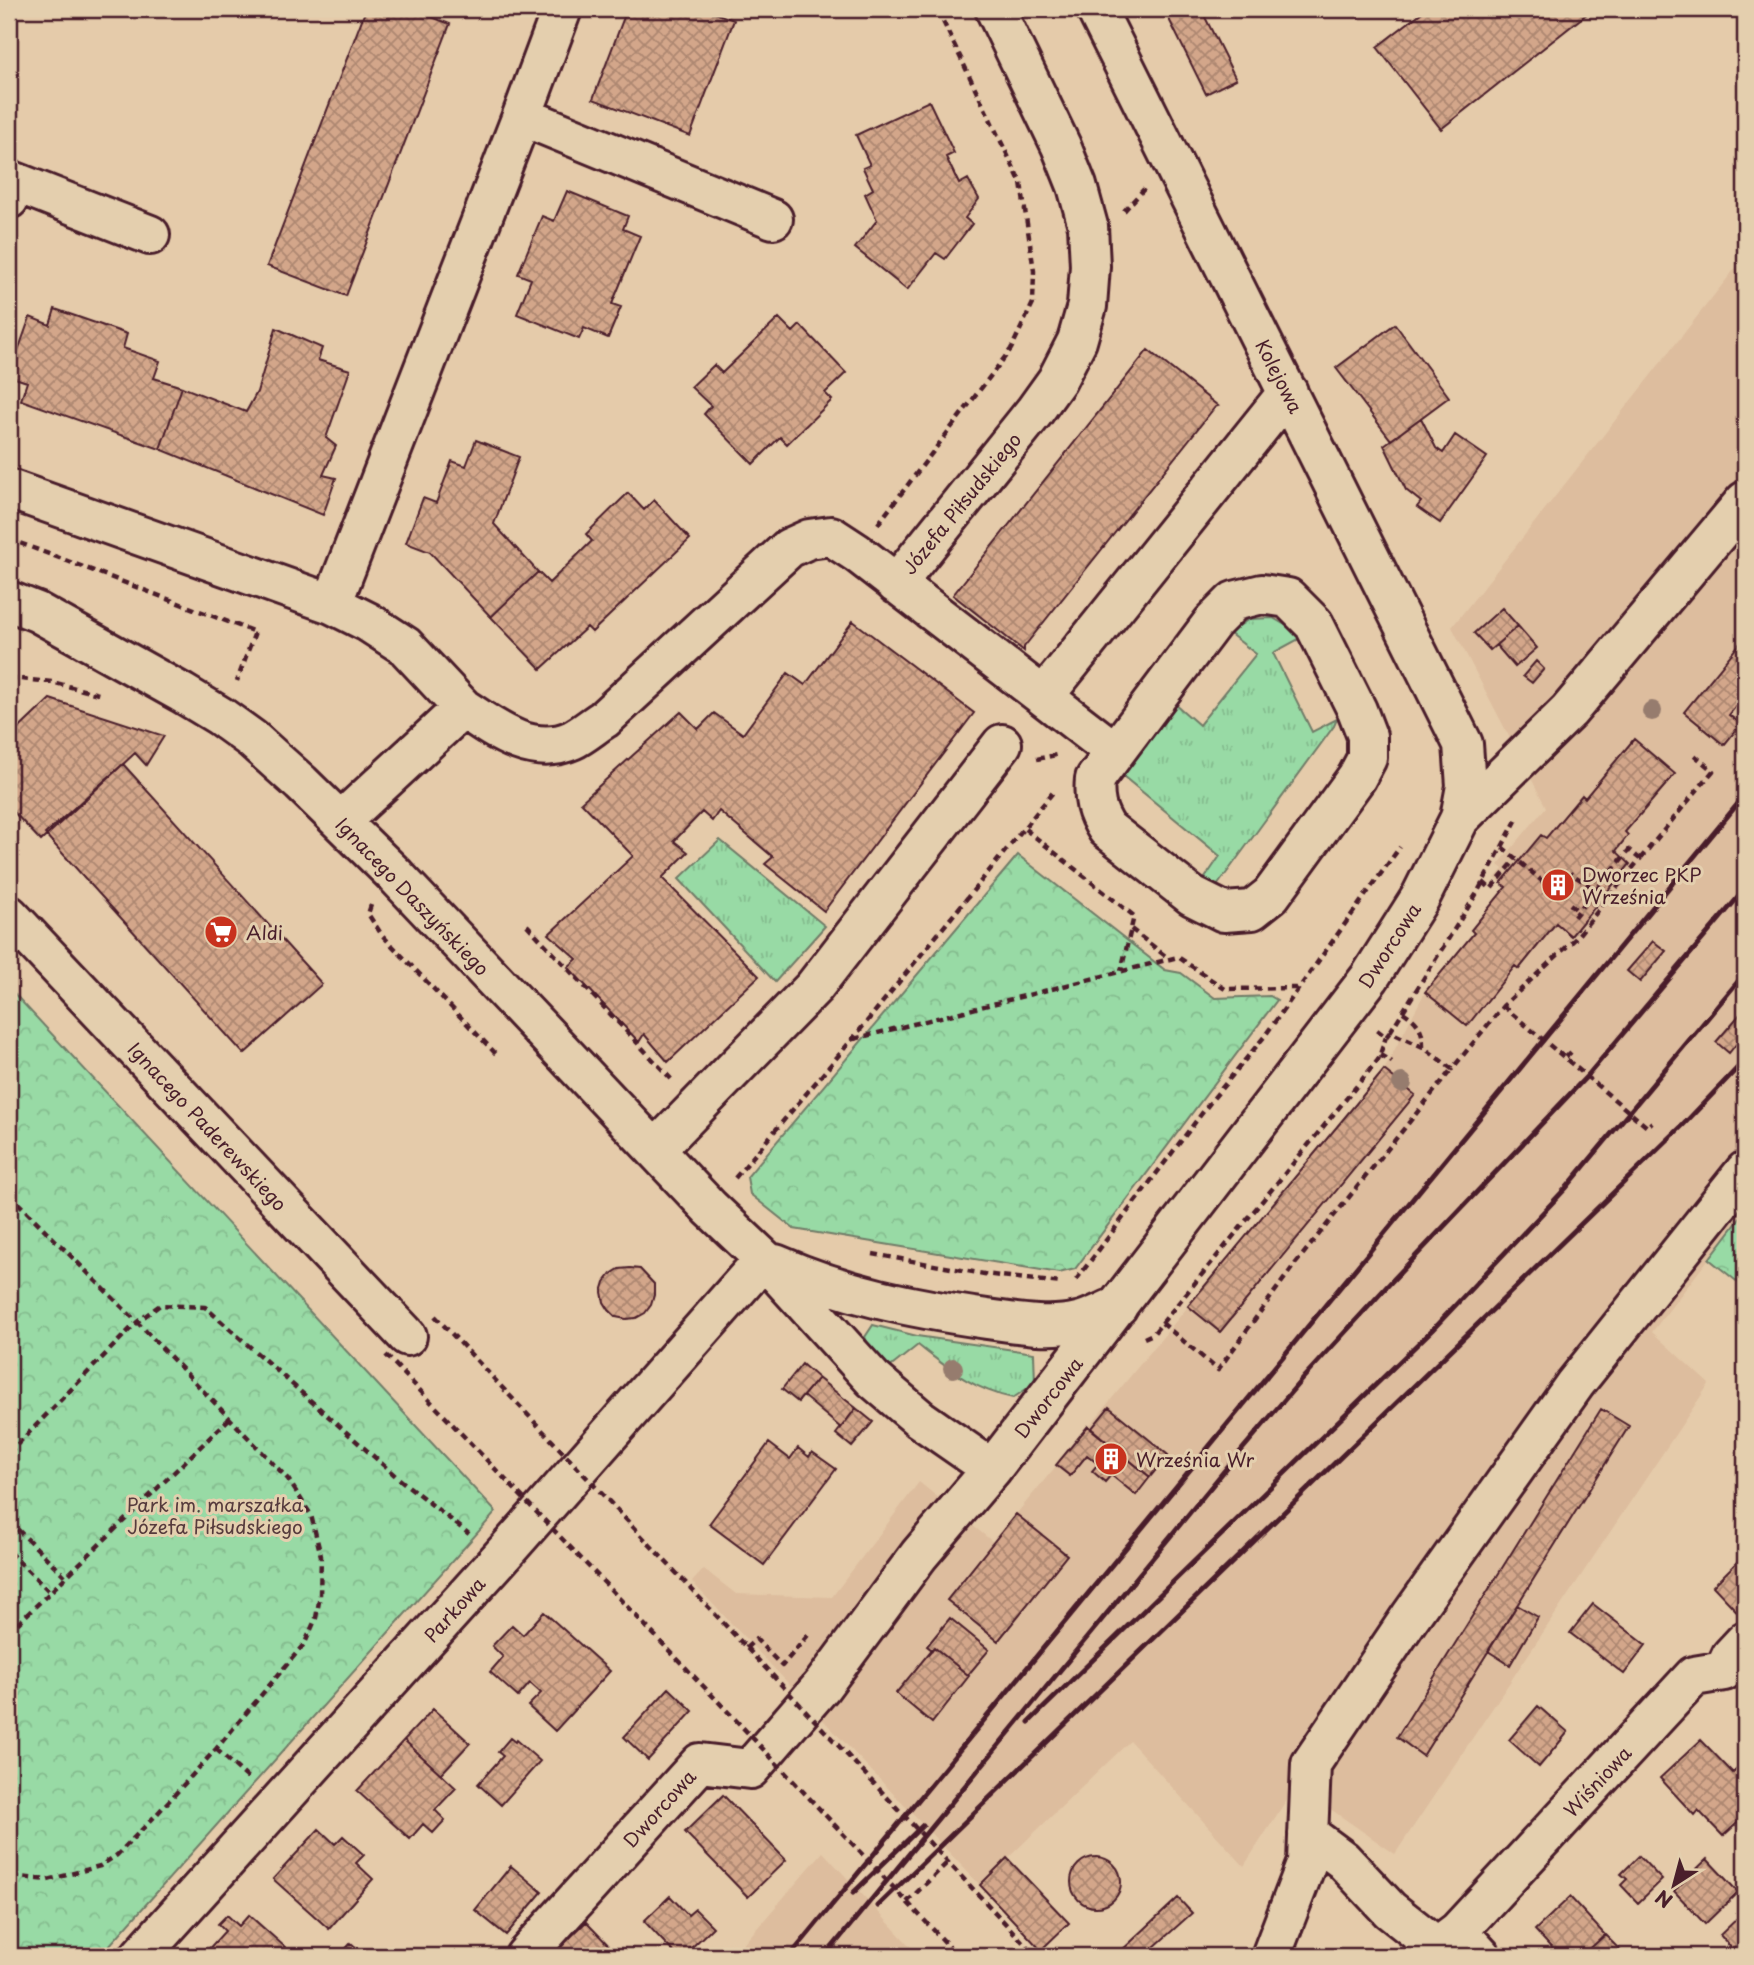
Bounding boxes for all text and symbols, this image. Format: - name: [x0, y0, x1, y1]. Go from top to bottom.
- street label: Kolejowa: [1249, 334, 1311, 418]
- street label: Józefa Piłsudskiego: [895, 426, 1027, 580]
- street label: Ignacego Daszyńskiego: [330, 811, 496, 981]
- place label: Dworzec PKP Września: [1582, 860, 1701, 910]
- building icon: Dworzec PKP Września: [1539, 866, 1577, 904]
- street label: Dworcowa: [1351, 897, 1427, 993]
- supermarket icon: Aldi: [202, 913, 240, 951]
- place label: Aldi: [246, 918, 283, 946]
- street label: Ignacego Paderewskiego: [122, 1035, 294, 1217]
- street label: Dworcowa: [1007, 1350, 1089, 1444]
- building icon: Września Wr: [1092, 1440, 1130, 1478]
- place label: Września Wr: [1136, 1445, 1255, 1473]
- park label: Park im. marszałka Józefa Piłsudskiego: [127, 1490, 304, 1540]
- street label: Parkowa: [417, 1570, 491, 1648]
- street label: Wiśniowa: [1557, 1739, 1637, 1823]
- street label: Dworcowa: [616, 1763, 702, 1853]
- north arrow: [1638, 1850, 1708, 1920]
- text: N: [1649, 1884, 1678, 1915]

